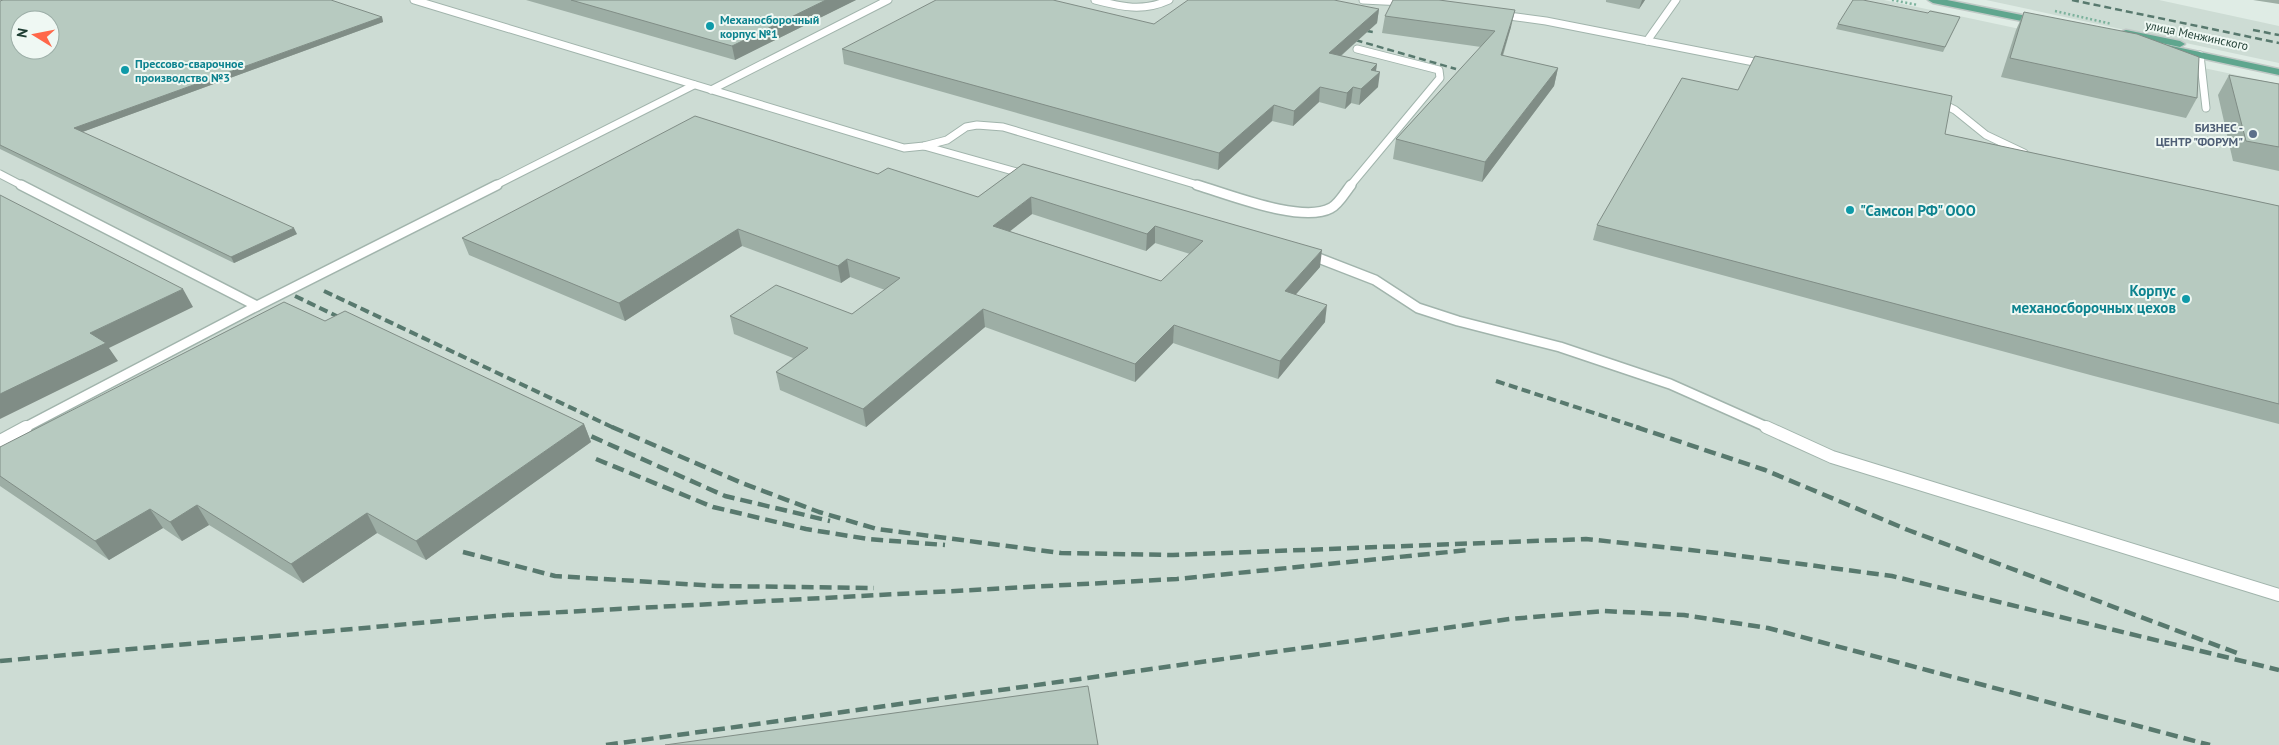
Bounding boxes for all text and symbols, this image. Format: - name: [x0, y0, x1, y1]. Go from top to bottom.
- north arrow: [10, 10, 60, 60]
- place label: Механосборочный корпус №1: [720, 12, 819, 41]
- street label: улица Менжинского: [2144, 17, 2250, 53]
- marker: Механосборочный корпус №1: [704, 20, 716, 32]
- text: N: [13, 27, 32, 39]
- place label: Прессово-сварочное производство №3: [135, 56, 244, 85]
- marker: Прессово-сварочное производство №3: [119, 64, 131, 76]
- place label: БИЗНЕС - ЦЕНТР "ФОРУМ": [2156, 120, 2243, 149]
- marker: БИЗНЕС - ЦЕНТР "ФОРУМ": [2247, 128, 2259, 140]
- place label: "Самсон РФ" ООО: [1860, 201, 1976, 220]
- marker: "Самсон РФ" ООО: [1844, 204, 1856, 216]
- place label: Корпус механосборочных цехов: [2012, 281, 2177, 317]
- marker: Корпус механосборочных цехов: [2180, 293, 2192, 305]

